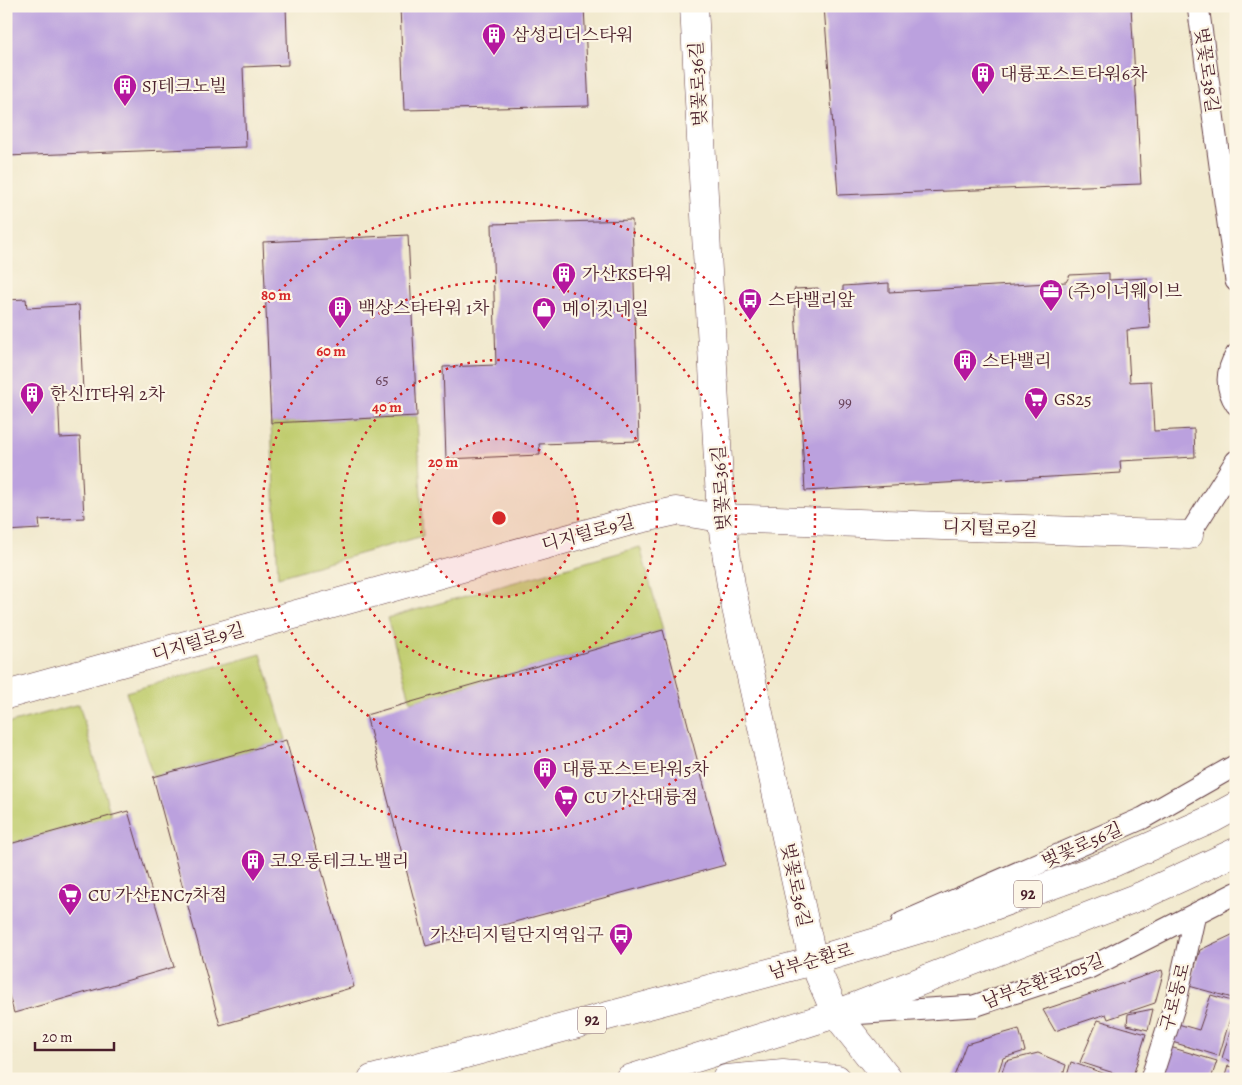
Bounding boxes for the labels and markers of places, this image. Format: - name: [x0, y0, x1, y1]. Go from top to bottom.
- building icon: 삼성리더스타워: [481, 22, 507, 56]
- place label: 삼성리더스타워: [512, 23, 634, 47]
- building icon: 대륭포스트타워6차: [970, 61, 996, 95]
- place label: 대륭포스트타워6차: [1000, 62, 1148, 86]
- building icon: SJ테크노빌: [112, 73, 138, 107]
- place label: SJ테크노빌: [142, 74, 227, 98]
- building icon: 가산KS타워: [551, 261, 577, 295]
- place label: 가산KS타워: [582, 262, 672, 286]
- office icon: (주)이너웨이브: [1038, 278, 1064, 312]
- place label: (주)이너웨이브: [1068, 279, 1183, 303]
- bus stop icon: 스타밸리앞: [737, 287, 763, 321]
- place label: 스타밸리앞: [768, 288, 856, 312]
- building icon: 백상스타타워 1차: [327, 295, 353, 329]
- place label: 백상스타타워 1차: [358, 296, 490, 320]
- shop icon: 메이킷네일: [531, 296, 557, 330]
- place label: 메이킷네일: [562, 297, 649, 321]
- building icon: 스타밸리: [952, 348, 978, 382]
- place label: 스타밸리: [982, 349, 1052, 373]
- building icon: 한신IT타워 2차: [19, 381, 45, 415]
- place label: 한신IT타워 2차: [50, 382, 166, 406]
- supermarket icon: GS25: [1023, 386, 1049, 420]
- place label: GS25: [1054, 387, 1092, 411]
- centre of rings: [490, 509, 508, 527]
- building icon: 대륭포스트타워5차: [532, 756, 558, 790]
- place label: 대륭포스트타워5차: [562, 757, 709, 781]
- supermarket icon: CU 가산대륭점: [553, 784, 579, 818]
- place label: CU 가산대륭점: [584, 785, 698, 809]
- building icon: 코오롱테크노밸리: [240, 848, 266, 882]
- place label: 코오롱테크노밸리: [270, 849, 409, 873]
- supermarket icon: CU 가산ENC7차점: [57, 882, 83, 916]
- place label: CU 가산ENC7차점: [88, 883, 227, 907]
- bus stop icon: 가산디지털단지역입구: [608, 922, 634, 956]
- place label: 가산디지털단지역입구: [430, 923, 604, 947]

